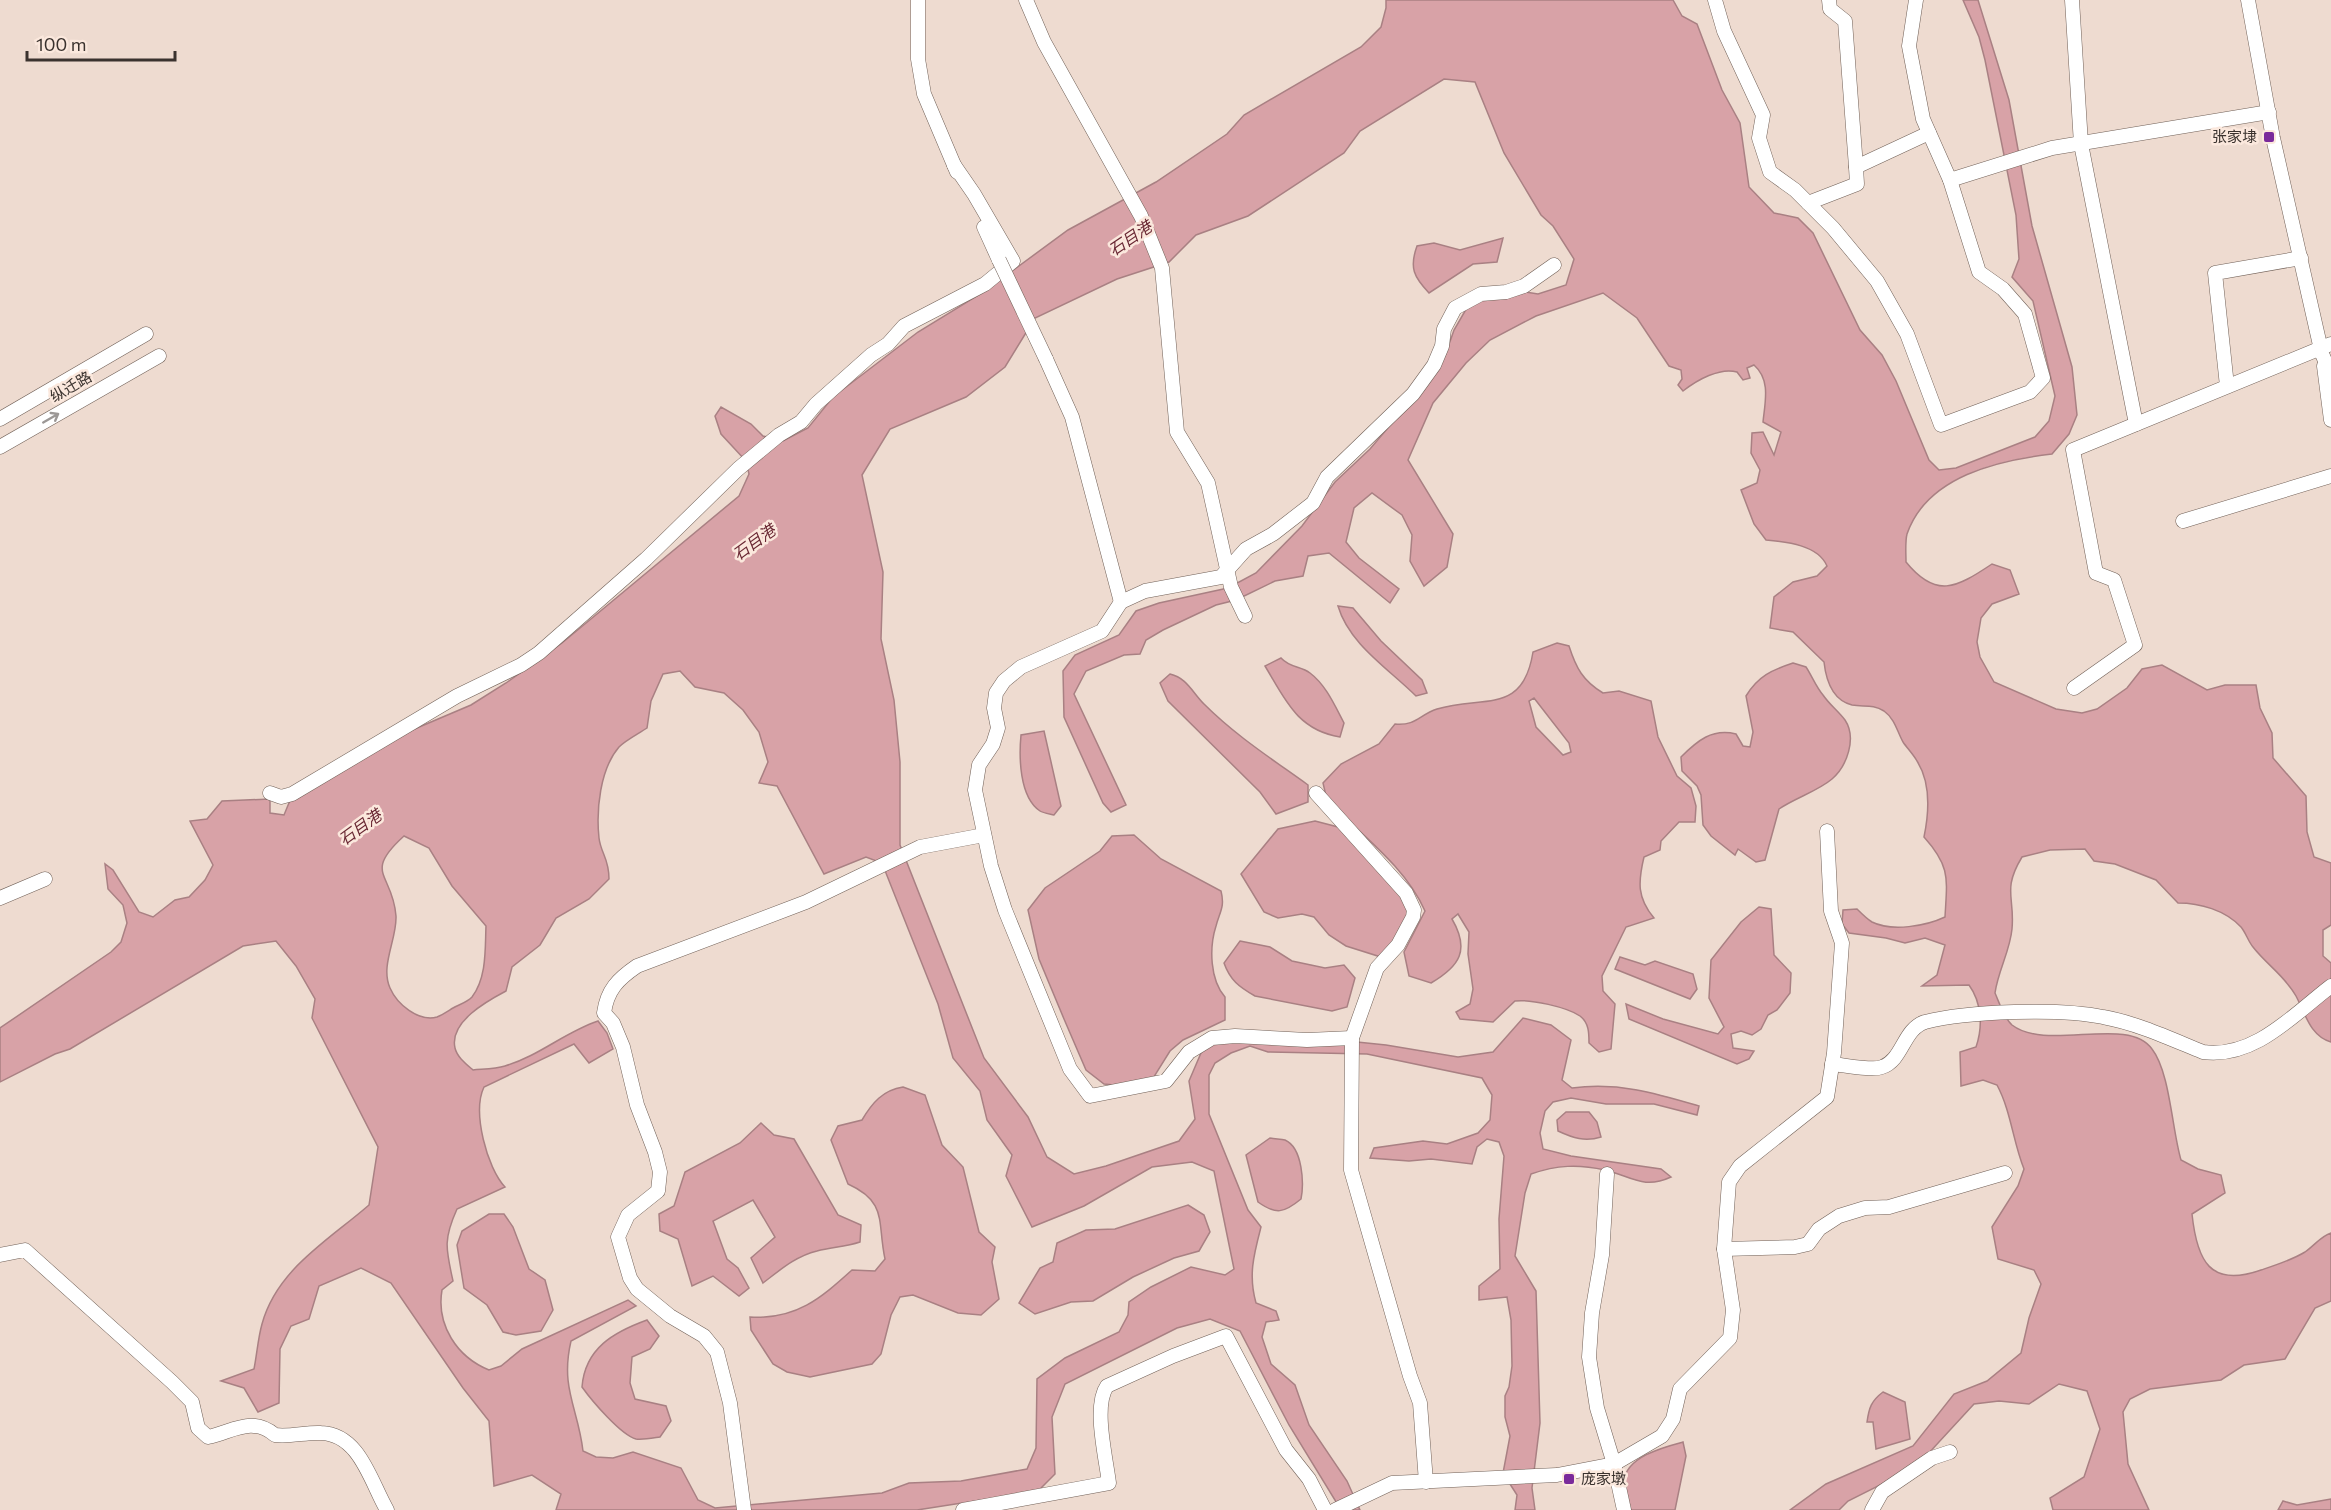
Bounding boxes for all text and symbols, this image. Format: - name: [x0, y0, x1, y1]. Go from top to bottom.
- scale bar: [27, 24, 176, 62]
- text: 100 m: [36, 33, 86, 55]
- place label: 张家埭: [2212, 127, 2257, 145]
- marker: 张家埭: [2262, 130, 2276, 144]
- water label: 石目港: [1105, 215, 1157, 259]
- street label: 纵迁路: [47, 367, 94, 405]
- one-way arrow: [42, 411, 59, 423]
- water label: 石目港: [729, 519, 780, 563]
- water label: 石目港: [335, 804, 386, 848]
- place label: 庞家墩: [1581, 1469, 1626, 1487]
- marker: 庞家墩: [1562, 1472, 1576, 1486]

